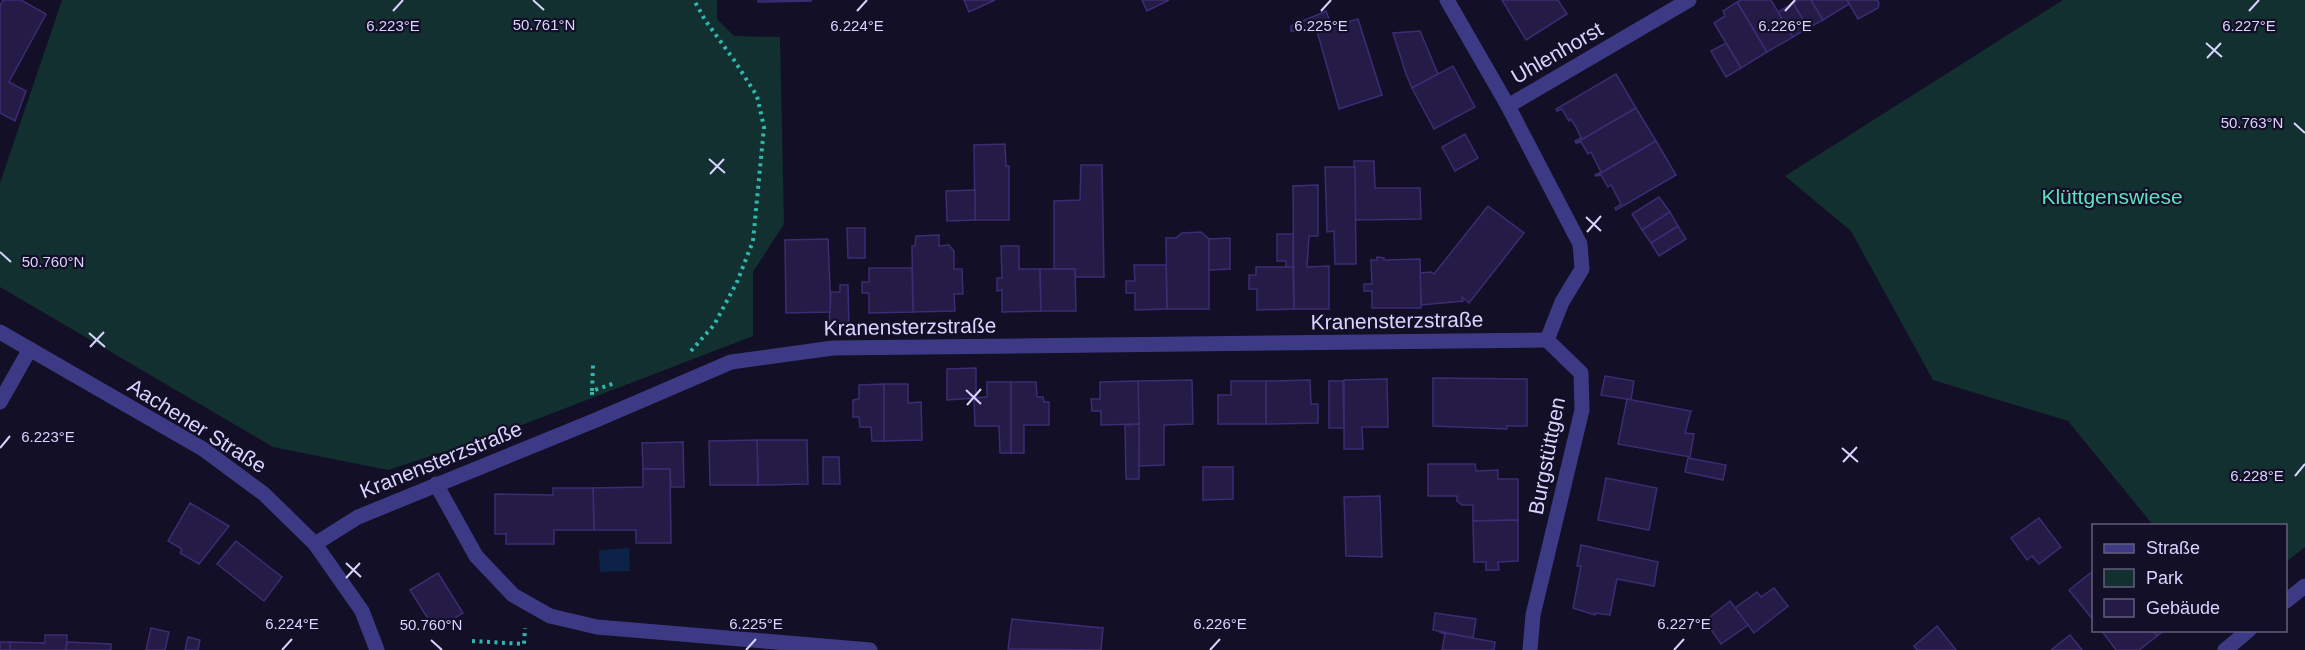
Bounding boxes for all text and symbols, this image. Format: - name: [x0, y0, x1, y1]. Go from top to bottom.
- text: 50.761°N: [513, 16, 575, 33]
- text: 6.223°E: [366, 17, 420, 34]
- text: 6.224°E: [830, 17, 884, 34]
- text: 6.225°E: [1294, 17, 1348, 34]
- street label: Uhlenhorst: [1507, 17, 1607, 88]
- text: 6.226°E: [1758, 17, 1812, 34]
- text: 6.227°E: [2222, 17, 2276, 34]
- text: 50.763°N: [2221, 114, 2283, 131]
- park label: Klüttgenswiese: [2041, 185, 2183, 208]
- text: 50.760°N: [22, 253, 84, 270]
- street label: Kranensterzstraße: [1310, 307, 1484, 334]
- street label: Kranensterzstraße: [823, 313, 997, 340]
- street label: Aachener Straße: [124, 374, 271, 477]
- street label: Burgstüttgen: [1524, 395, 1569, 517]
- street label: Kranensterzstraße: [356, 417, 525, 503]
- text: 6.223°E: [21, 428, 75, 445]
- text: 6.228°E: [2230, 467, 2284, 484]
- legend: [2092, 524, 2287, 632]
- text: Straße: [2146, 538, 2200, 558]
- text: Park: [2146, 568, 2184, 588]
- text: Gebäude: [2146, 598, 2220, 618]
- text: 6.224°E: [265, 615, 319, 632]
- text: 6.225°E: [729, 615, 783, 632]
- text: 6.226°E: [1193, 615, 1247, 632]
- text: 6.227°E: [1657, 615, 1711, 632]
- text: 50.760°N: [400, 616, 462, 633]

